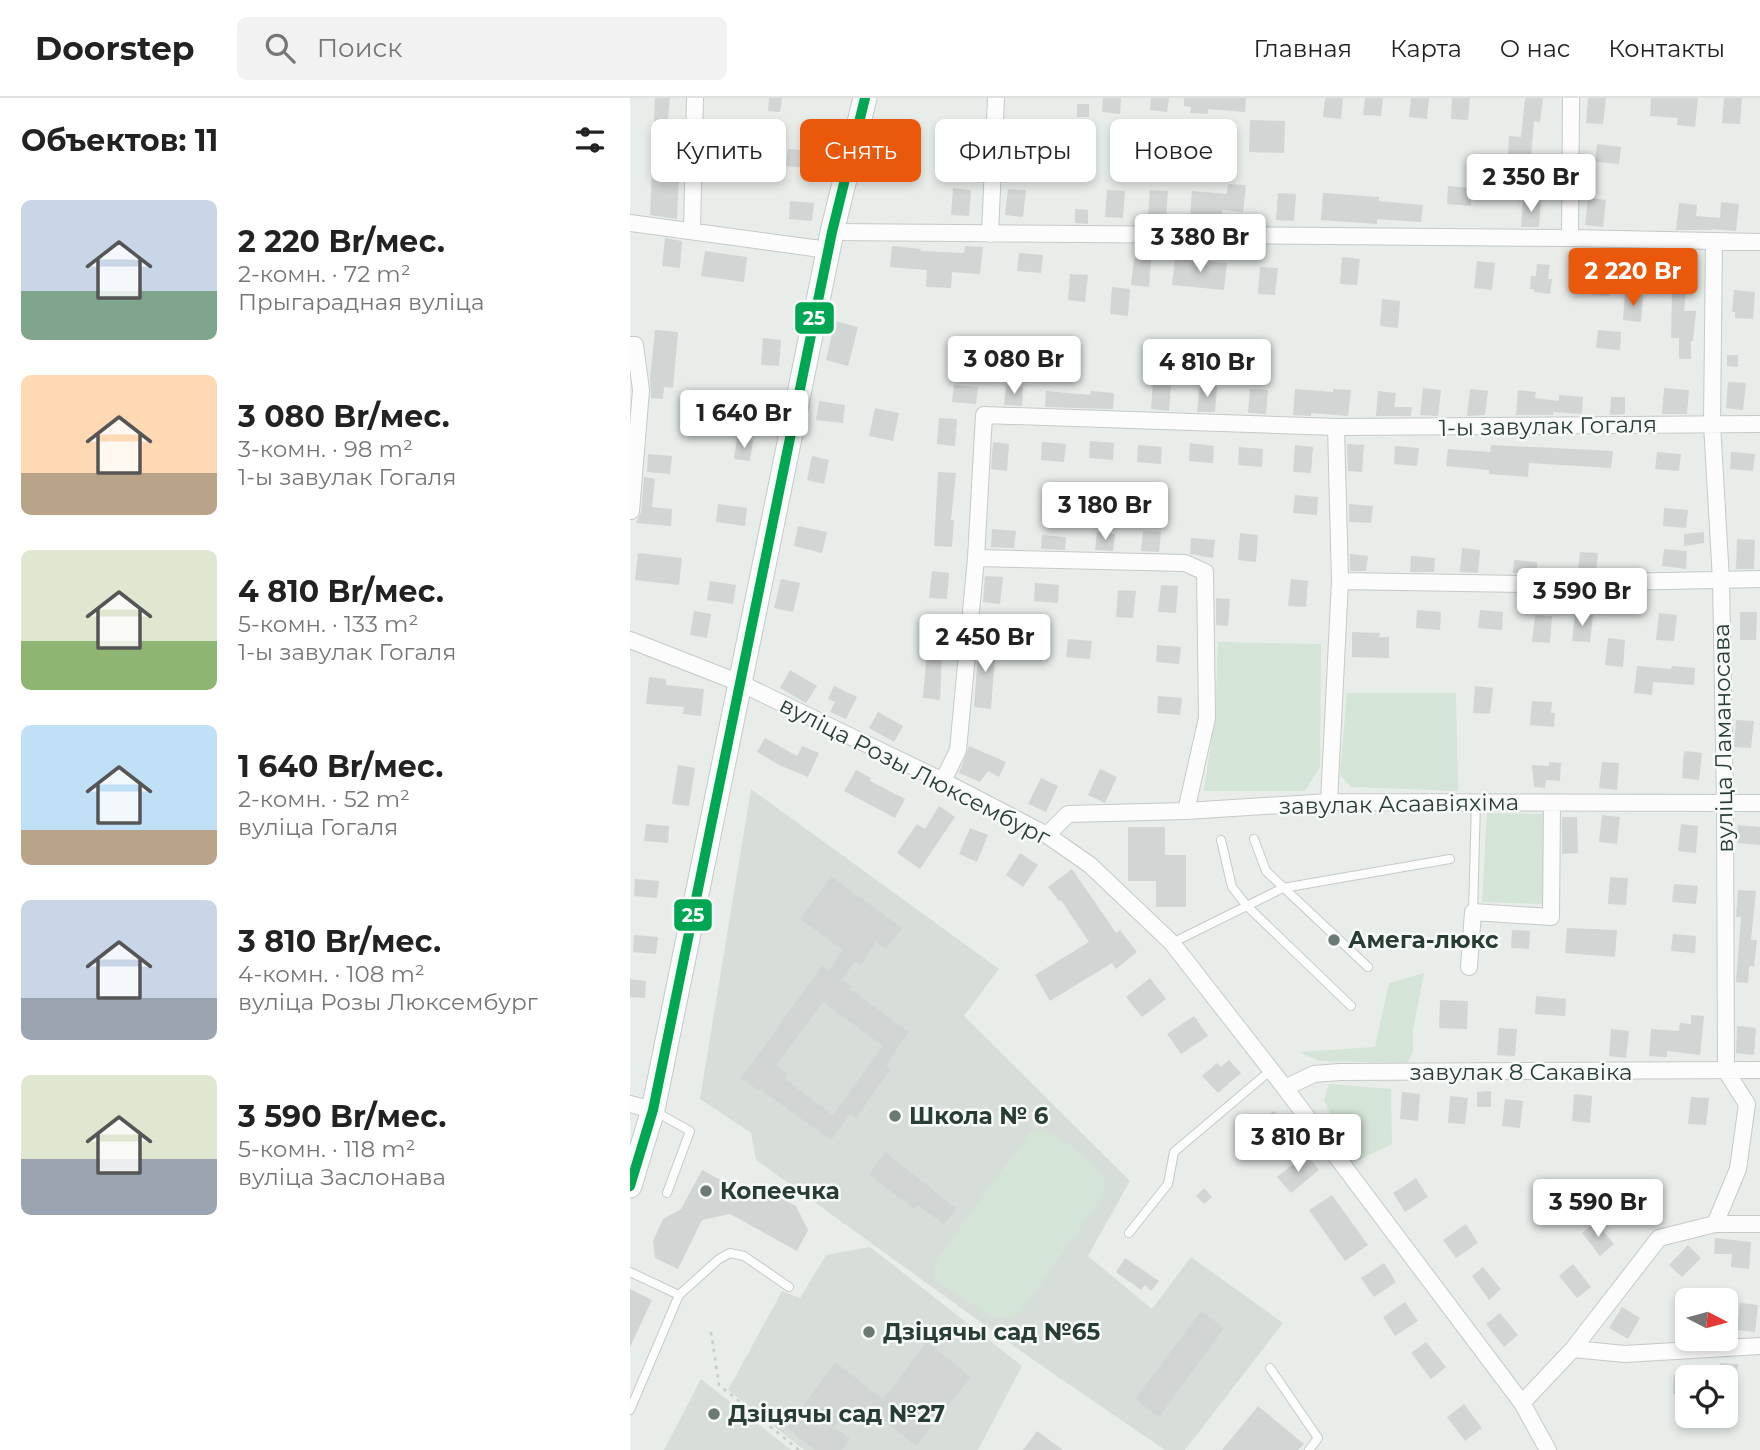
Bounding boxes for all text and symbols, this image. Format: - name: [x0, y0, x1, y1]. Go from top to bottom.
- search box: [237, 17, 727, 80]
- text: Doorstep: [35, 28, 195, 68]
- icon: search: [261, 29, 299, 67]
- text: Поиск: [317, 32, 402, 64]
- text: Главная: [1254, 34, 1352, 63]
- text: Карта: [1390, 34, 1462, 63]
- text: О нас: [1500, 34, 1570, 63]
- text: Контакты: [1608, 34, 1725, 63]
- chip: Купить: [651, 119, 786, 182]
- chip: Снять: [800, 119, 921, 182]
- chip: Фильтры: [935, 119, 1096, 182]
- chip: Новое: [1110, 119, 1237, 182]
- icon: filters: [571, 121, 609, 159]
- text: Объектов: 11: [21, 122, 218, 159]
- pin: 2 350 Br: [1459, 155, 1603, 214]
- text: 2 350 Br: [1483, 163, 1579, 191]
- pin: 3 380 Br: [1128, 214, 1272, 274]
- text: 2 220 Br/мес.: [238, 223, 445, 260]
- text: 3 380 Br: [1151, 223, 1249, 251]
- icon: home: [77, 228, 161, 312]
- pin: 2 220 Br: [1561, 248, 1705, 308]
- text: 2 220 Br: [1585, 257, 1681, 285]
- text: 2-комн. · 72 m²: [238, 260, 411, 288]
- text: Прыгарадная вуліца: [238, 288, 484, 316]
- line badge: 25: [794, 301, 835, 335]
- text: 25: [803, 307, 825, 330]
- pin: 3 080 Br: [942, 336, 1086, 396]
- pin: 4 810 Br: [1135, 340, 1279, 399]
- text: 3 080 Br: [964, 345, 1064, 373]
- text: 4 810 Br: [1159, 348, 1255, 376]
- pin: 1 640 Br: [672, 390, 816, 450]
- text: 3 080 Br/мес.: [238, 398, 450, 435]
- text: 1 640 Br: [696, 399, 792, 427]
- icon: home: [77, 403, 161, 487]
- street label: 1-ы завулак Гогаля: [1439, 410, 1657, 442]
- text: 3-комн. · 98 m²: [238, 435, 413, 463]
- text: 1-ы завулак Гогаля: [238, 463, 456, 491]
- pin: 3 180 Br: [1033, 482, 1177, 542]
- text: 3 180 Br: [1058, 491, 1152, 519]
- pin: 3 590 Br: [1510, 568, 1654, 628]
- text: 4 810 Br/мес.: [238, 573, 444, 610]
- text: 3 590 Br: [1533, 577, 1631, 605]
- icon: home: [77, 578, 161, 662]
- text: 5-комн. · 133 m²: [238, 610, 418, 638]
- pin: 2 450 Br: [913, 614, 1057, 674]
- text: 2 450 Br: [935, 623, 1035, 651]
- street label: вуліца Ламаносава: [1707, 623, 1739, 853]
- text: 1-ы завулак Гогаля: [238, 638, 456, 666]
- street label: вуліца Розы Люксембург: [775, 691, 1055, 852]
- text: 1 640 Br/мес.: [238, 748, 443, 785]
- icon: home: [77, 753, 161, 837]
- text: 2-комн. · 52 m²: [238, 785, 410, 813]
- street label: завулак Асаавіяхіма: [1279, 788, 1519, 820]
- text: вуліца Гогаля: [238, 813, 398, 841]
- line badge: 25: [673, 898, 713, 932]
- text: 25: [682, 904, 704, 927]
- text: 3 810 Br/мес.: [238, 923, 441, 960]
- place label: Амега-люкс: [1348, 926, 1499, 954]
- icon: home: [77, 928, 161, 1012]
- marker: Амега-люкс: [1326, 932, 1342, 948]
- text: 4-комн. · 108 m²: [238, 960, 425, 988]
- text: вуліца Розы Люксембург: [238, 988, 538, 1016]
- street label: завулак 8 Сакавіка: [1409, 1058, 1633, 1086]
- text: 3 590 Br/мес.: [238, 1098, 446, 1135]
- place label: Школа № 6: [909, 1102, 1049, 1130]
- icon: home: [77, 1103, 161, 1187]
- marker: Школа № 6: [887, 1108, 903, 1124]
- pin: 3 810 Br: [1226, 1114, 1370, 1174]
- text: 3 810 Br: [1251, 1123, 1345, 1151]
- text: 5-комн. · 118 m²: [238, 1135, 415, 1163]
- text: вуліца Заслонава: [238, 1163, 446, 1191]
- place label: Копеечка: [720, 1177, 840, 1205]
- pin: 3 590 Br: [1526, 1180, 1670, 1239]
- marker: Копеечка: [698, 1183, 714, 1199]
- text: 3 590 Br: [1549, 1188, 1647, 1216]
- north arrow: [1675, 1288, 1738, 1351]
- map controls: [1675, 1288, 1738, 1428]
- place label: Дзіцячы сад №65: [883, 1318, 1100, 1346]
- marker: Дзіцячы сад №65: [861, 1324, 877, 1340]
- button: locate: [1675, 1365, 1738, 1428]
- place label: Дзіцячы сад №27: [728, 1400, 945, 1428]
- marker: Дзіцячы сад №27: [706, 1406, 722, 1422]

